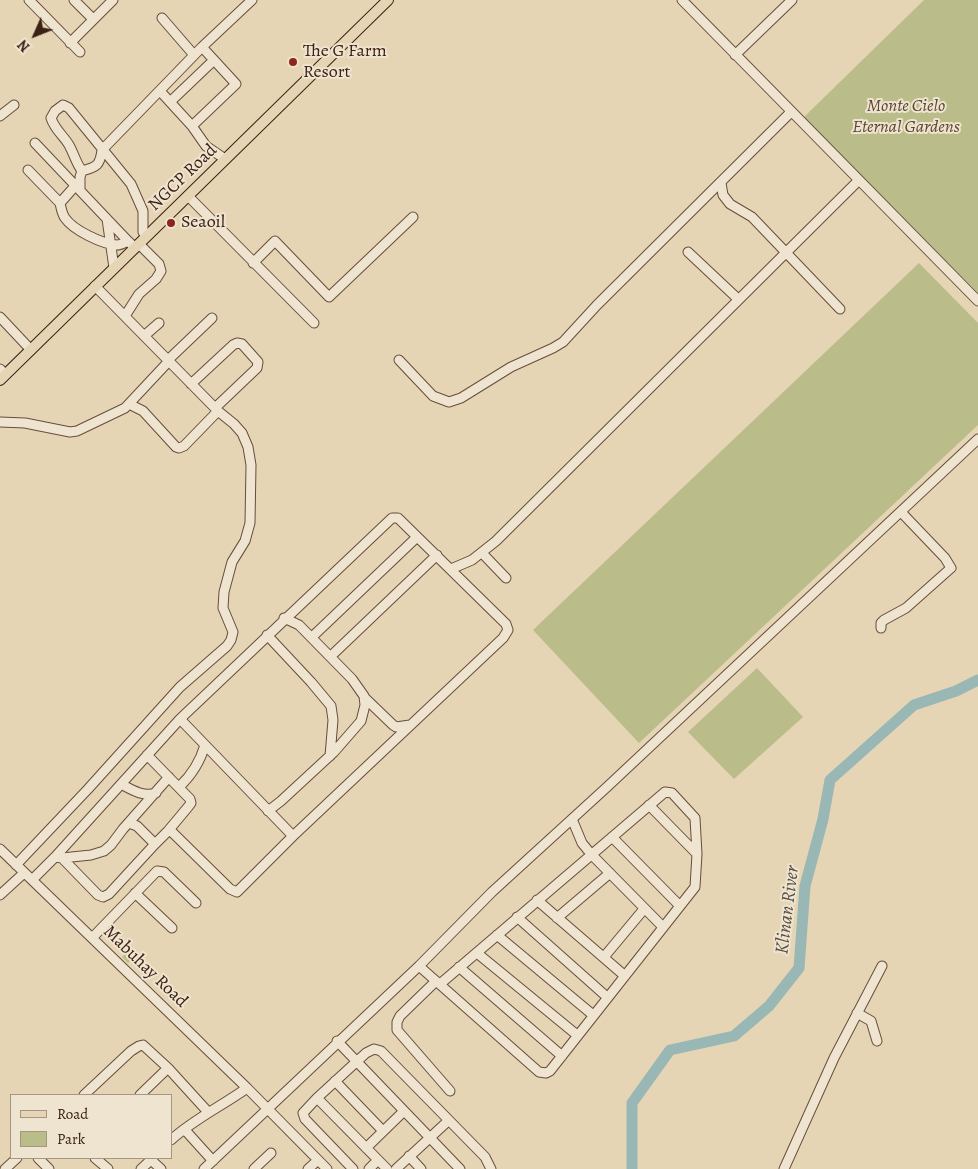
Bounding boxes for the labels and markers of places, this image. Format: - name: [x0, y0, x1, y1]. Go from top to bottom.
- place label: The G Farm Resort: [303, 41, 387, 84]
- marker: The G Farm Resort: [287, 56, 299, 68]
- place label: Seaoil: [181, 212, 225, 234]
- marker: Seaoil: [165, 217, 177, 229]

